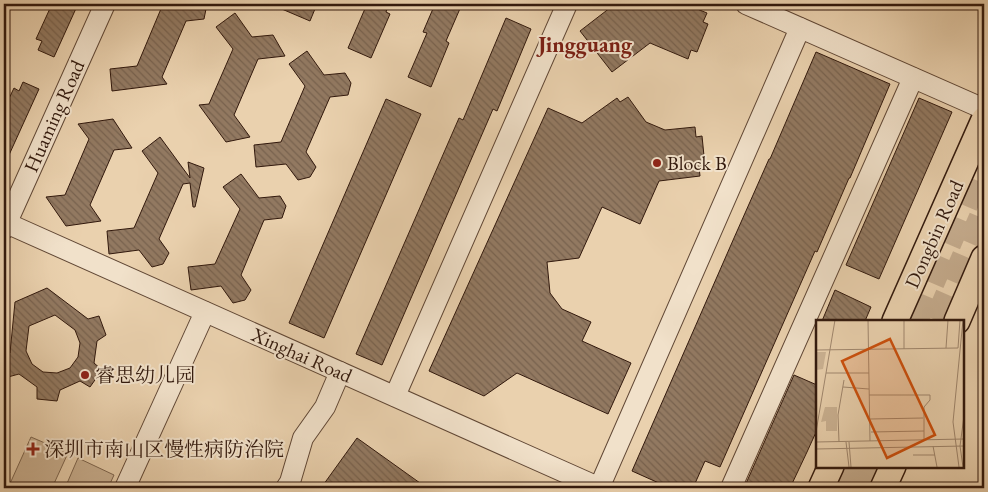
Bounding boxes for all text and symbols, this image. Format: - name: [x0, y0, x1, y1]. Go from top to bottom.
- district label: Jingguang: [536, 30, 633, 59]
- street label: Huaming Road: [18, 55, 91, 176]
- place label: Block B: [667, 150, 727, 176]
- marker: Block B: [651, 157, 663, 169]
- street label: Dongbin Road: [899, 175, 970, 292]
- inset map: [816, 320, 963, 467]
- street label: Xinghai Road: [247, 321, 357, 389]
- place label: 睿思幼儿园: [95, 362, 195, 388]
- marker: 睿思幼儿园: [79, 369, 91, 381]
- place label: 深圳市南山区慢性病防治院: [44, 436, 284, 462]
- marker: 深圳市南山区慢性病防治院: [26, 442, 40, 456]

